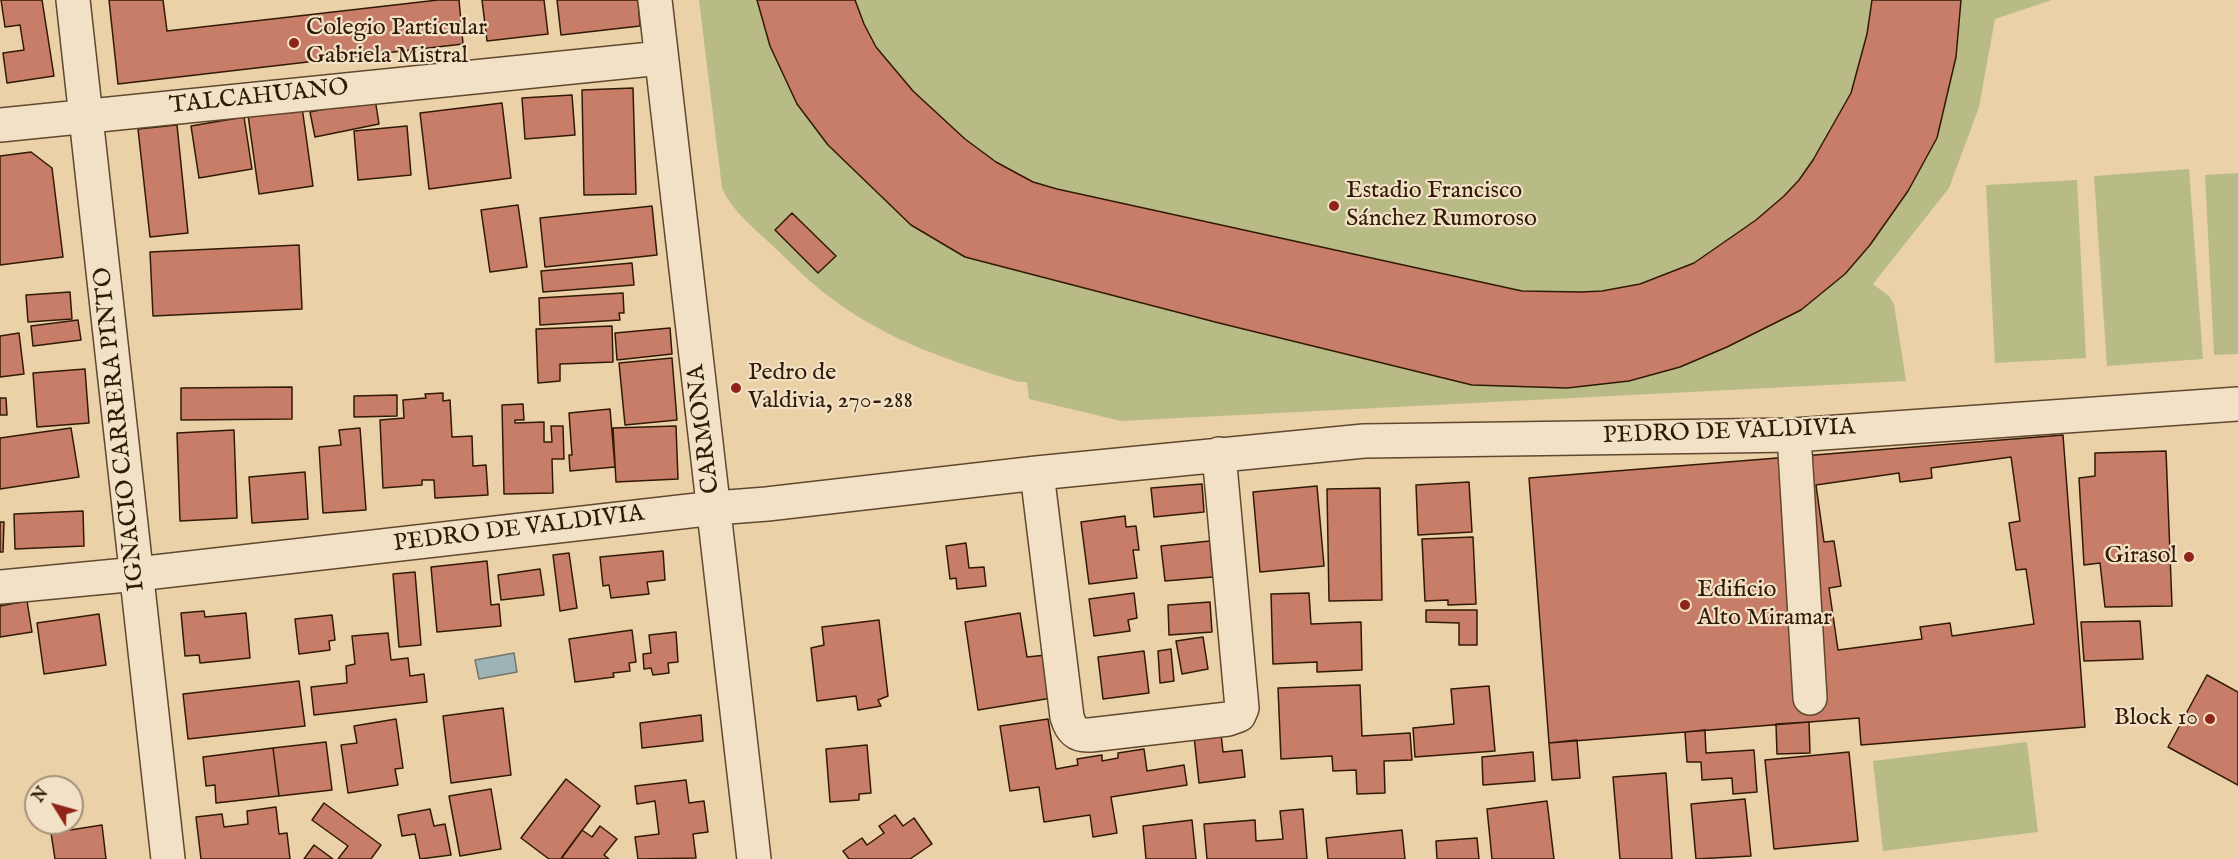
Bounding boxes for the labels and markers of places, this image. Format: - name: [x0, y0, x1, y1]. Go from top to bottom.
- place label: Colegio Particular Gabriela Mistral: [306, 15, 487, 71]
- marker: Colegio Particular Gabriela Mistral: [287, 36, 301, 50]
- place label: Estadio Francisco Sánchez Rumoroso: [1346, 178, 1537, 234]
- marker: Estadio Francisco Sánchez Rumoroso: [1327, 199, 1341, 213]
- place label: Pedro de Valdivia, 270-288: [748, 360, 913, 416]
- marker: Pedro de Valdivia, 270-288: [729, 381, 743, 395]
- place label: Girasol: [2104, 543, 2177, 571]
- marker: Girasol: [2182, 550, 2196, 564]
- place label: Edificio Alto Miramar: [1697, 577, 1832, 633]
- marker: Edificio Alto Miramar: [1678, 598, 1692, 612]
- place label: Block 10: [2114, 705, 2198, 733]
- marker: Block 10: [2203, 712, 2217, 726]

